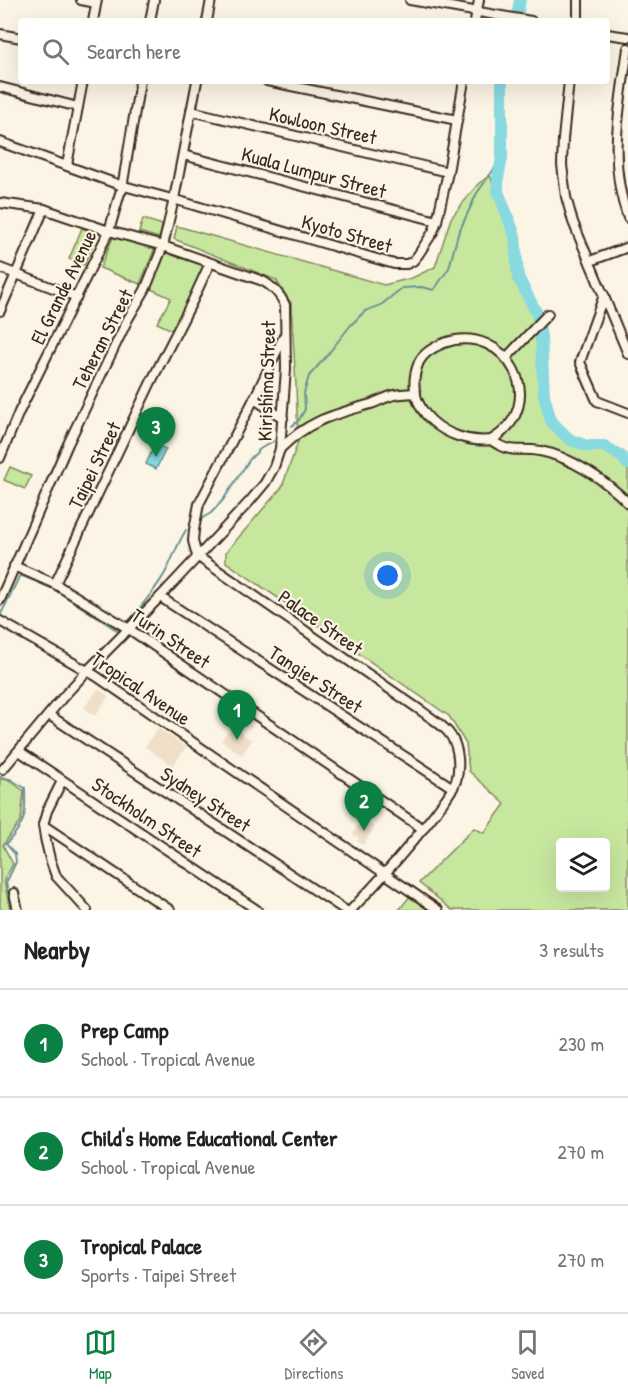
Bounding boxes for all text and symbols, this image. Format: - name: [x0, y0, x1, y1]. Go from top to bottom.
- search box: [18, 18, 610, 84]
- icon: search: [39, 35, 72, 68]
- text: Search here: [87, 36, 181, 66]
- street label: Kowloon Street: [267, 100, 380, 151]
- street label: Kuala Lumpur Street: [239, 140, 390, 205]
- street label: Kyoto Street: [299, 207, 397, 259]
- street label: El Grande Avenue: [24, 225, 102, 349]
- street label: Teheran Street: [65, 283, 139, 394]
- street label: Kirishima Street: [250, 319, 282, 442]
- pin: 3: [136, 408, 176, 457]
- street label: Taipei Street: [61, 416, 127, 513]
- your location: [373, 561, 402, 590]
- street label: Palace Street: [273, 583, 370, 662]
- street label: Turin Street: [126, 602, 217, 675]
- street label: Tangier Street: [264, 639, 369, 720]
- street label: Tropical Avenue: [86, 645, 196, 731]
- pin: 1: [218, 690, 256, 740]
- street label: Sydney Street: [156, 760, 257, 839]
- street label: Stockholm Street: [87, 770, 208, 864]
- pin: 2: [344, 782, 384, 831]
- map controls: [556, 838, 610, 892]
- button: layers: [556, 838, 610, 892]
- text: Nearby: [24, 932, 90, 967]
- text: 3 results: [539, 936, 604, 963]
- text: Prep Camp: [81, 1015, 168, 1045]
- text: 1: [40, 1030, 47, 1057]
- text: 230 m: [559, 1030, 604, 1057]
- text: School · Tropical Avenue: [81, 1045, 255, 1072]
- text: Child's Home Educational Center: [81, 1123, 337, 1153]
- text: 2: [39, 1138, 48, 1165]
- text: 270 m: [558, 1138, 604, 1165]
- text: School · Tropical Avenue: [81, 1153, 255, 1180]
- text: Tropical Palace: [81, 1231, 202, 1261]
- text: 3: [39, 1246, 48, 1273]
- text: 270 m: [558, 1246, 604, 1273]
- text: Sports · Taipei Street: [81, 1261, 236, 1288]
- tab: Map: [84, 1326, 117, 1384]
- tab: Directions: [285, 1326, 343, 1384]
- tab: Saved: [511, 1326, 544, 1384]

